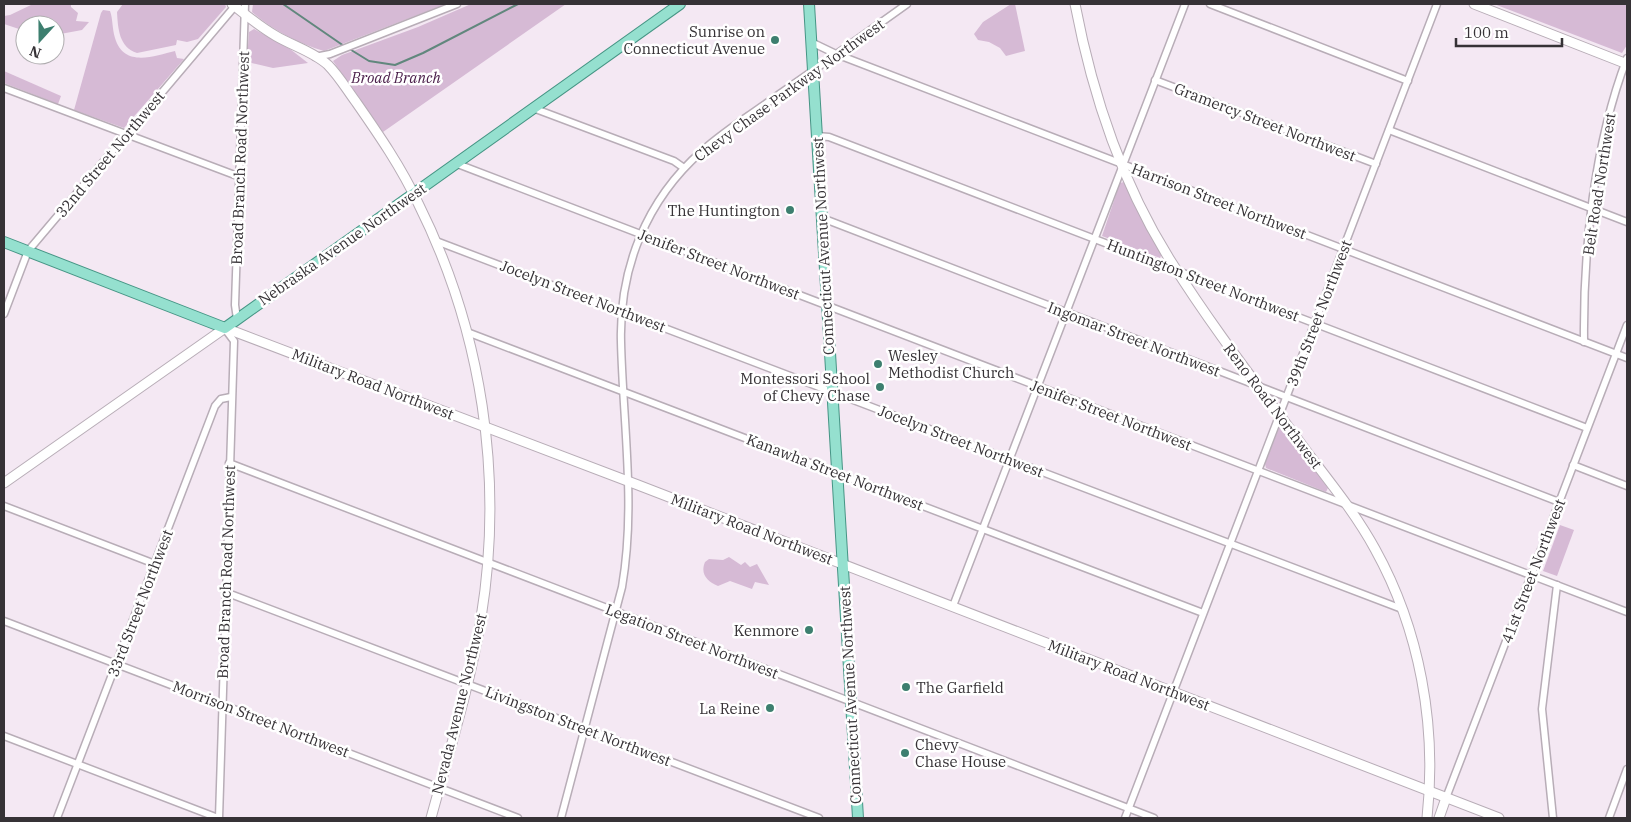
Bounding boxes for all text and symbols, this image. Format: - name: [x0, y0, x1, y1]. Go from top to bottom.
- north arrow: [15, 15, 65, 65]
- street label: Chevy Chase Parkway Northwest: [690, 15, 888, 165]
- scale bar: [1456, 15, 1562, 47]
- place label: Sunrise on Connecticut Avenue: [623, 22, 765, 58]
- text: 100 m: [1464, 23, 1509, 42]
- marker: Sunrise on Connecticut Avenue: [769, 34, 781, 46]
- text: N: [27, 42, 44, 63]
- street label: Broad Branch Road Northwest: [227, 51, 253, 265]
- park label: Broad Branch: [350, 68, 441, 87]
- street label: Gramercy Street Northwest: [1172, 79, 1358, 165]
- street label: 32nd Street Northwest: [52, 87, 168, 221]
- street label: Belt Road Northwest: [1578, 111, 1620, 257]
- street label: Connecticut Avenue Northwest: [808, 136, 838, 356]
- street label: Harrison Street Northwest: [1129, 159, 1309, 243]
- street label: Nebraska Avenue Northwest: [254, 179, 430, 309]
- place label: The Huntington: [668, 201, 780, 220]
- marker: The Huntington: [784, 204, 796, 216]
- street label: Jenifer Street Northwest: [636, 224, 802, 304]
- street label: Huntington Street Northwest: [1104, 235, 1302, 325]
- street label: 39th Street Northwest: [1282, 237, 1356, 389]
- street label: Jocelyn Street Northwest: [498, 256, 668, 336]
- street label: Ingomar Street Northwest: [1045, 297, 1223, 381]
- street label: Reno Road Northwest: [1220, 340, 1326, 472]
- street label: Military Road Northwest: [289, 344, 457, 424]
- place label: Wesley Methodist Church: [888, 346, 1014, 382]
- marker: Wesley Methodist Church: [872, 358, 884, 370]
- place label: Montessori School of Chevy Chase: [740, 369, 870, 405]
- street label: Jenifer Street Northwest: [1028, 375, 1194, 455]
- marker: Montessori School of Chevy Chase: [874, 381, 886, 393]
- street label: Jocelyn Street Northwest: [876, 401, 1046, 481]
- street label: Kanawha Street Northwest: [744, 429, 926, 515]
- street label: Broad Branch Road Northwest: [213, 465, 239, 679]
- street label: Military Road Northwest: [668, 489, 836, 569]
- street label: 41st Street Northwest: [1497, 496, 1569, 646]
- street label: 33rd Street Northwest: [103, 527, 177, 679]
- street label: Connecticut Avenue Northwest: [835, 585, 865, 805]
- street label: Legation Street Northwest: [603, 599, 781, 683]
- street label: Nevada Avenue Northwest: [427, 611, 491, 797]
- place label: Kenmore: [734, 621, 799, 640]
- marker: Kenmore: [803, 624, 815, 636]
- street label: Military Road Northwest: [1045, 635, 1213, 715]
- street label: Morrison Street Northwest: [170, 677, 352, 761]
- place label: The Garfield: [916, 678, 1004, 697]
- marker: The Garfield: [900, 681, 912, 693]
- street label: Livingston Street Northwest: [483, 682, 673, 770]
- place label: La Reine: [699, 699, 760, 718]
- marker: La Reine: [764, 702, 776, 714]
- place label: Chevy Chase House: [915, 735, 1006, 771]
- marker: Chevy Chase House: [899, 747, 911, 759]

